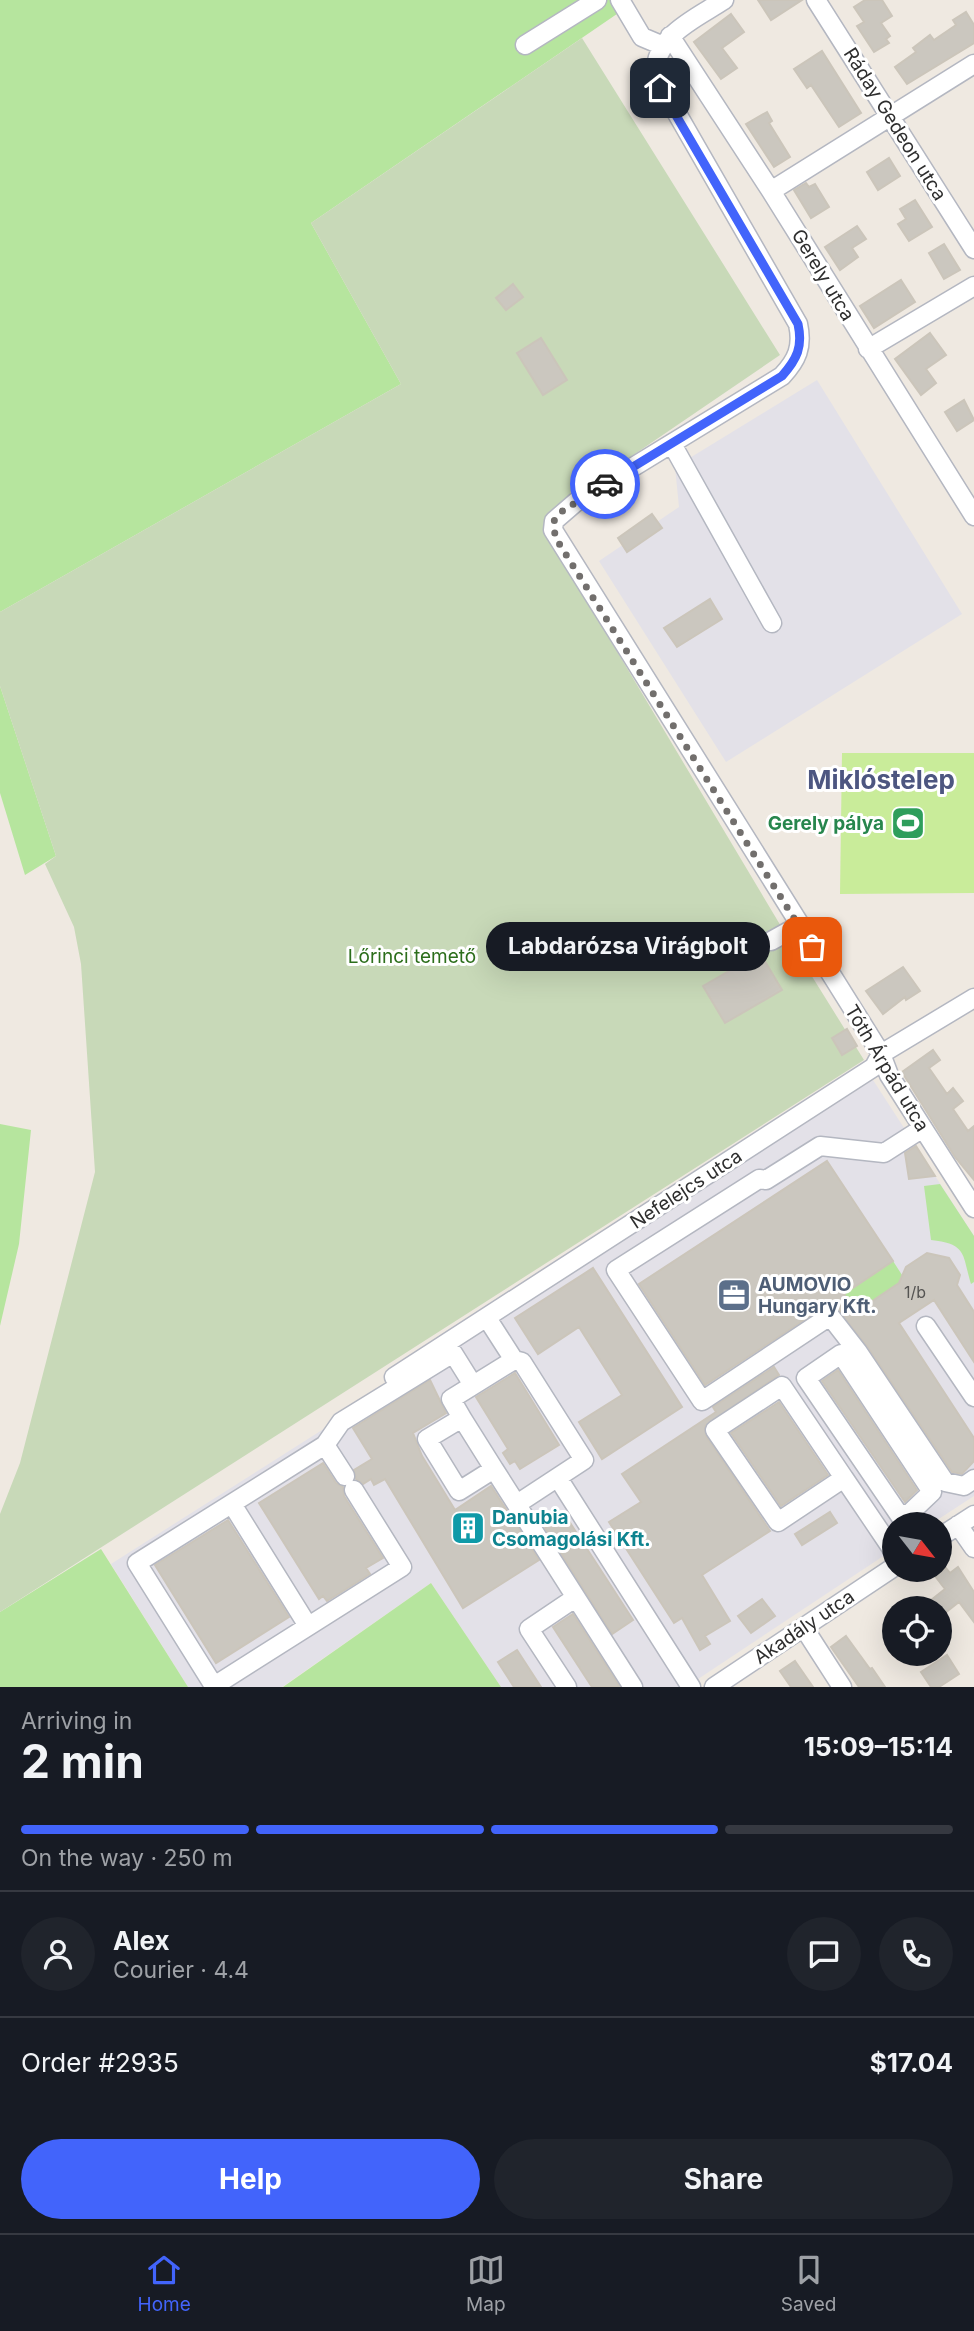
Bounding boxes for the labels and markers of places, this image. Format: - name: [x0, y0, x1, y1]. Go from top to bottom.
- pin: [630, 58, 690, 118]
- sports icon: Gerely pálya: [889, 804, 927, 842]
- place label: Gerely pálya: [768, 812, 884, 835]
- pin: [782, 917, 842, 977]
- callout: Labdarózsa Virágbolt: [486, 922, 770, 972]
- place label: AUMOVIO Hungary Kft.: [758, 1273, 877, 1318]
- office icon: AUMOVIO Hungary Kft.: [715, 1276, 753, 1314]
- place label: Danubia Csomagolási Kft.: [492, 1506, 651, 1551]
- building icon: Danubia Csomagolási Kft.: [449, 1509, 487, 1547]

